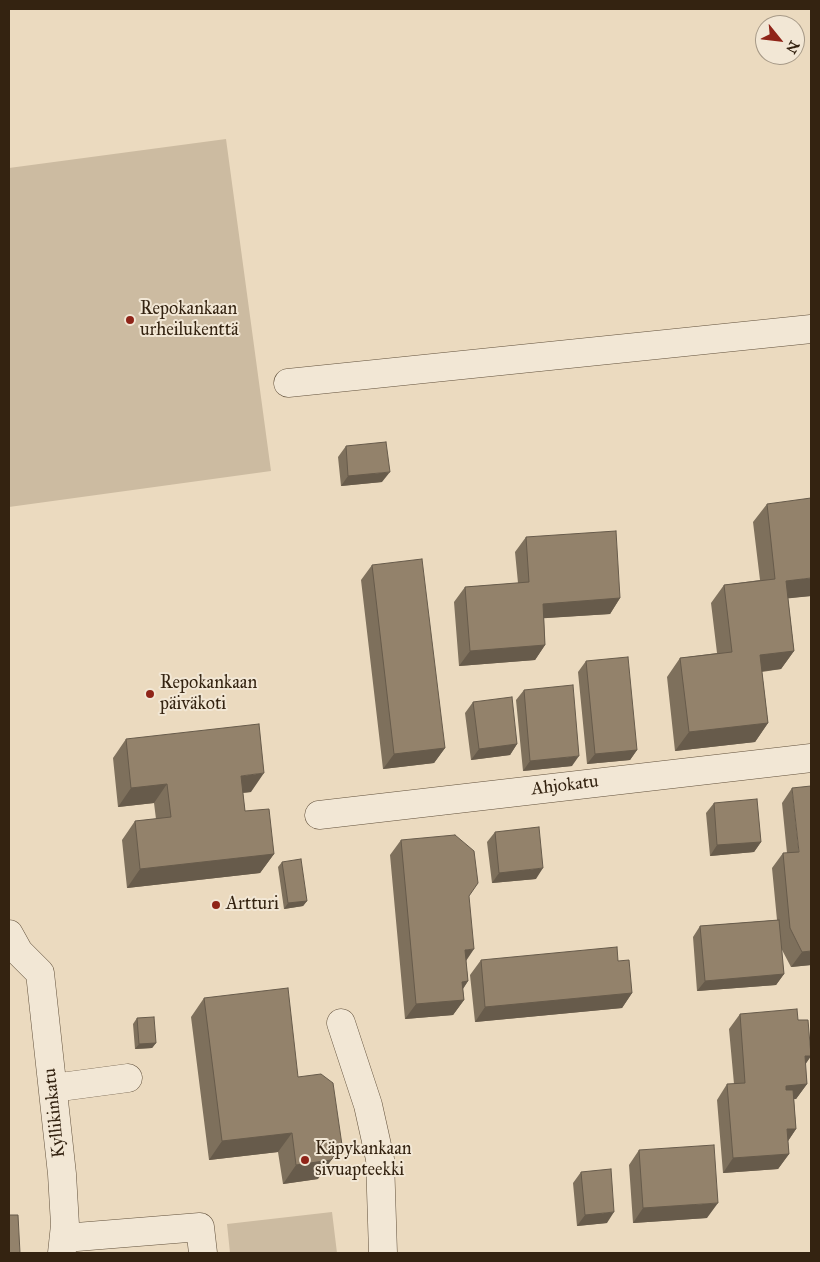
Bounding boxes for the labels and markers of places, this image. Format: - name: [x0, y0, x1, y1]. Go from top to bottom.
- place label: Repokankaan urheilukenttä: [140, 299, 239, 342]
- marker: Repokankaan urheilukenttä: [124, 314, 136, 326]
- place label: Repokankaan päiväkoti: [160, 673, 257, 716]
- marker: Repokankaan päiväkoti: [144, 688, 156, 700]
- place label: Artturi: [226, 894, 279, 916]
- marker: Artturi: [210, 899, 222, 911]
- place label: Käpykankaan sivuapteekki: [315, 1139, 412, 1182]
- marker: Käpykankaan sivuapteekki: [299, 1154, 311, 1166]

